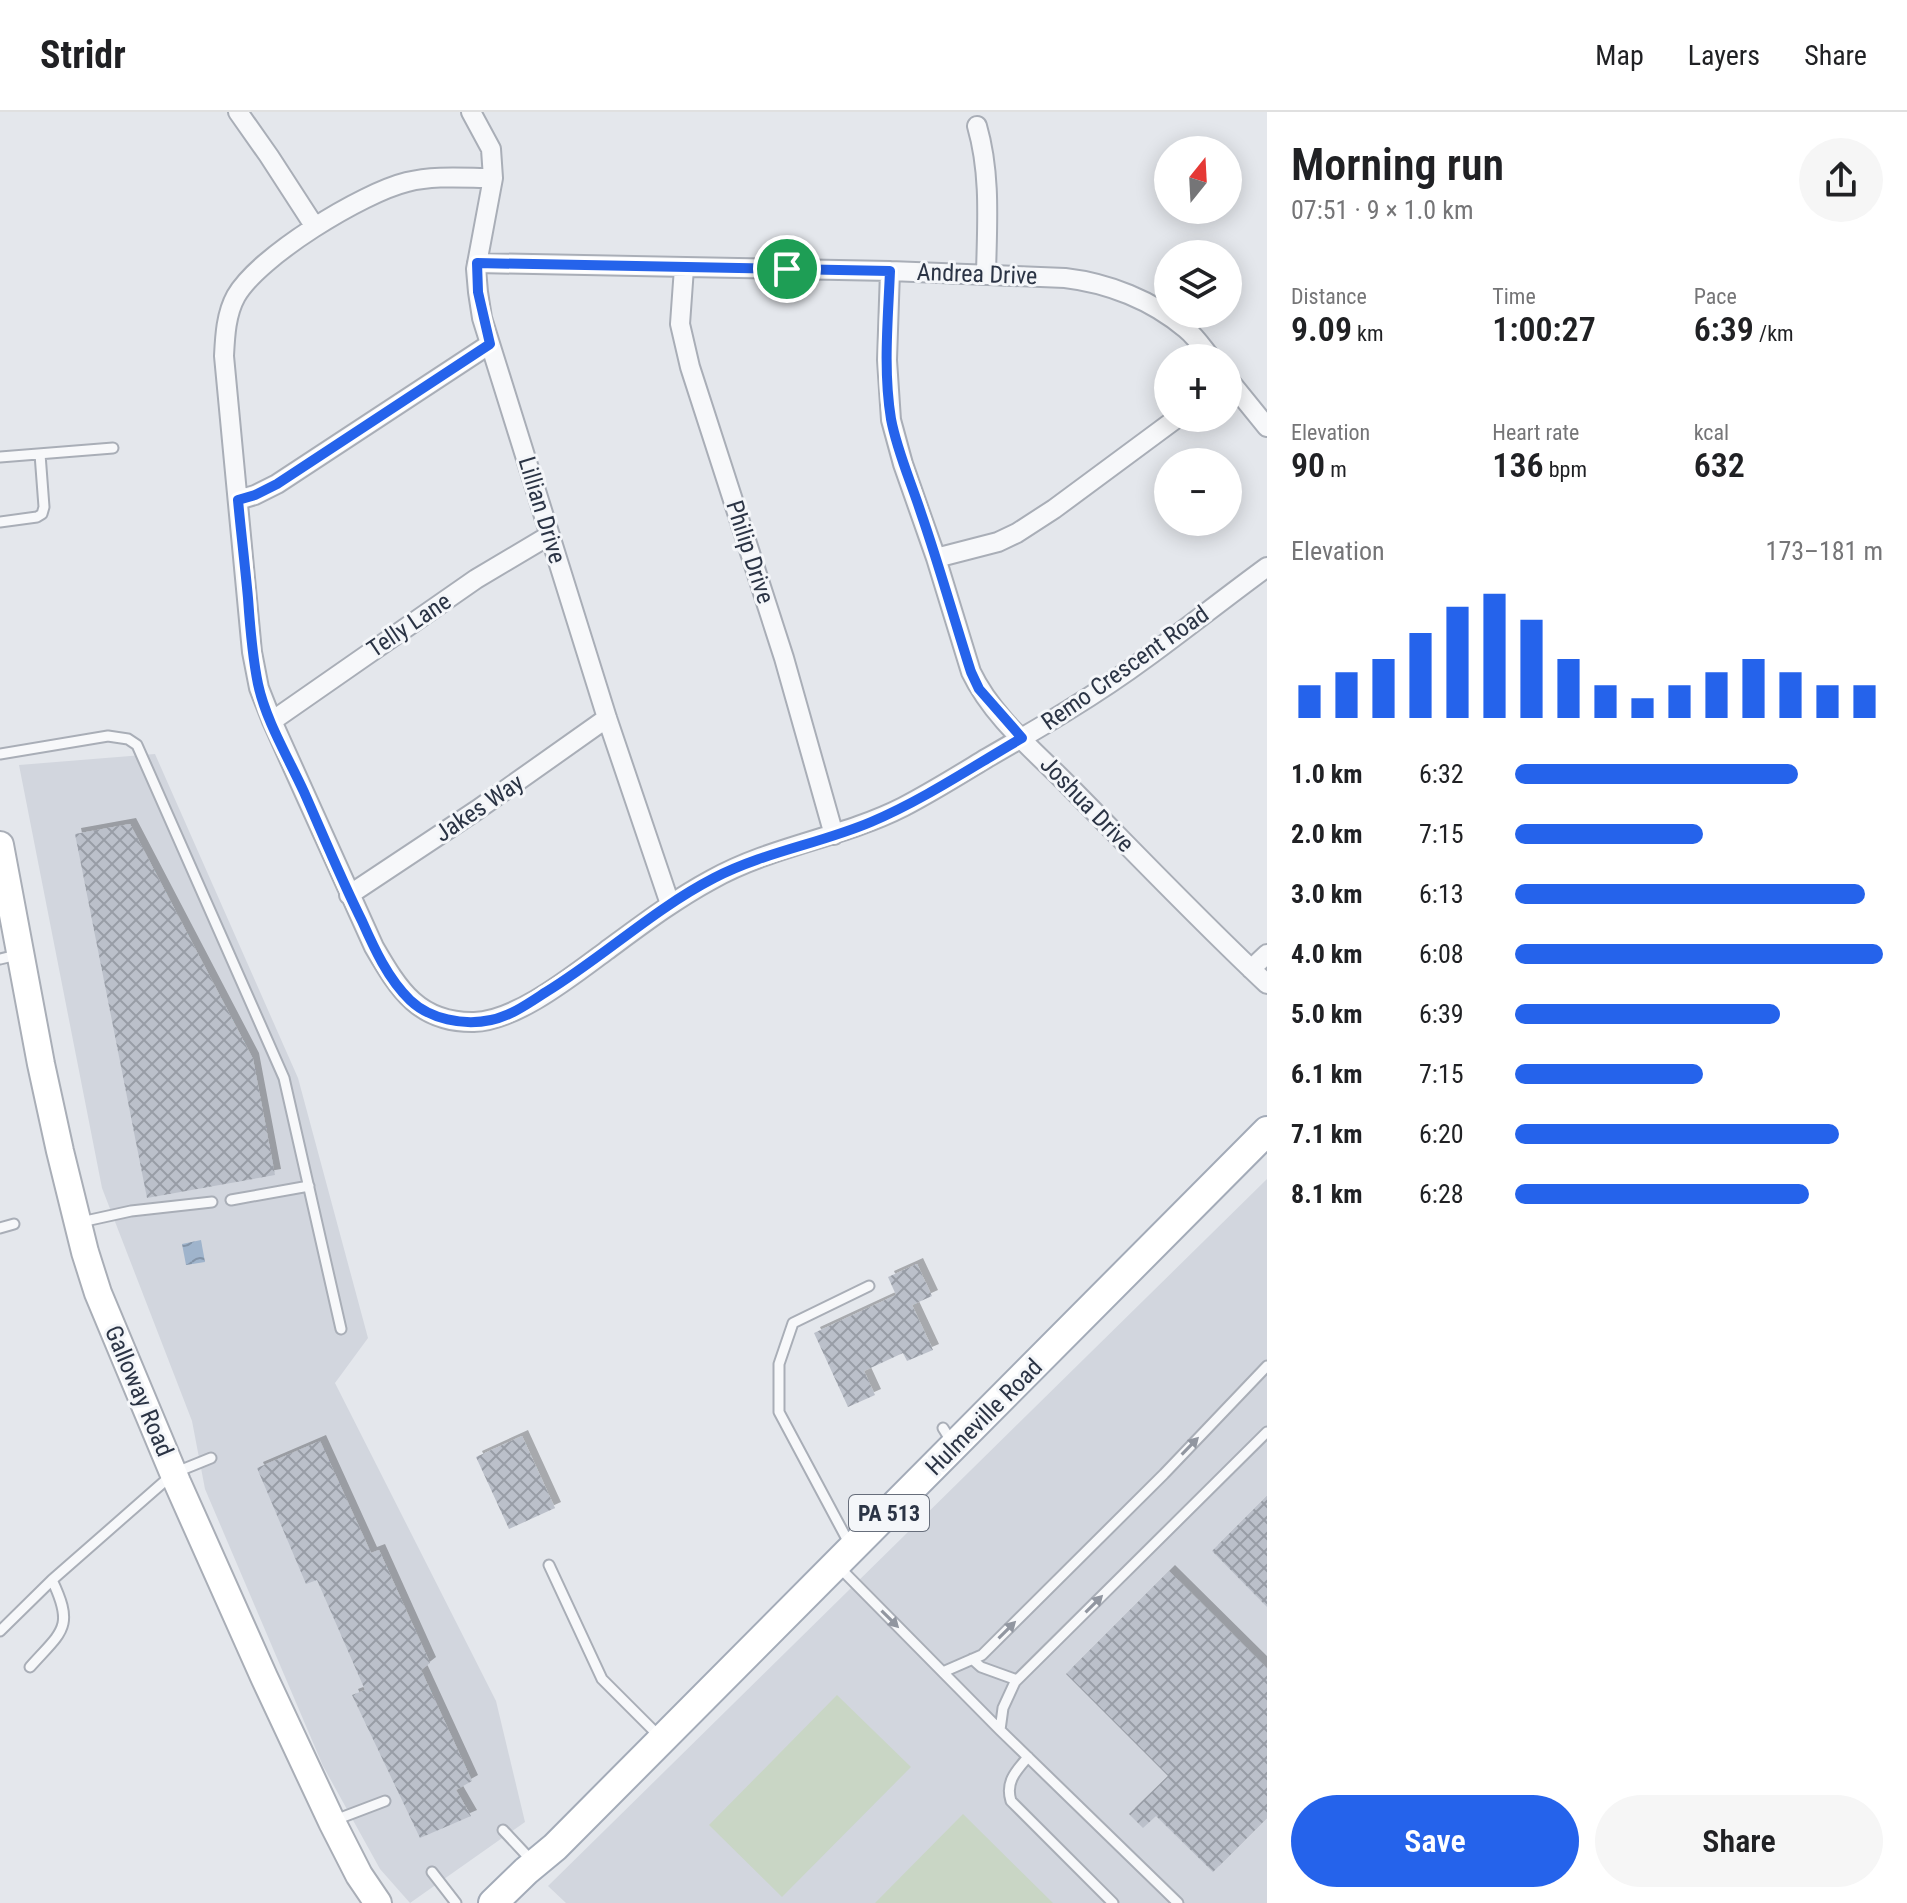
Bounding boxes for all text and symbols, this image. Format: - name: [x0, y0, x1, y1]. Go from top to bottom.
- text: Stridr: [40, 33, 126, 77]
- text: Map: [1595, 39, 1644, 72]
- text: Layers: [1688, 39, 1760, 72]
- text: Share: [1804, 39, 1867, 72]
- north arrow: [1154, 136, 1242, 224]
- map controls: [1154, 136, 1242, 536]
- button: share: [1799, 138, 1883, 222]
- text: Morning run: [1291, 139, 1504, 191]
- text: 07:51 · 9 × 1.0 km: [1291, 195, 1473, 225]
- pin: [753, 235, 821, 303]
- button: layers: [1154, 240, 1242, 328]
- icon: arrive: [765, 247, 809, 291]
- street label: Andrea Drive: [916, 258, 1038, 290]
- text: Distance: [1291, 284, 1367, 309]
- text: Time: [1492, 284, 1536, 309]
- text: Pace: [1694, 284, 1737, 309]
- text: 9.09: [1291, 309, 1352, 349]
- text: 1:00:27: [1492, 309, 1596, 349]
- text: 6:39: [1694, 309, 1754, 349]
- text: km: [1352, 321, 1384, 346]
- text: /km: [1754, 321, 1794, 346]
- button: +: [1154, 344, 1242, 432]
- text: Elevation: [1291, 420, 1370, 445]
- text: Heart rate: [1492, 420, 1579, 445]
- text: kcal: [1694, 420, 1729, 445]
- text: 90: [1291, 445, 1325, 485]
- text: 136: [1492, 445, 1544, 485]
- text: 632: [1694, 445, 1745, 485]
- button: −: [1154, 448, 1242, 536]
- street label: Lillian Drive: [513, 453, 571, 567]
- text: m: [1325, 457, 1347, 482]
- text: bpm: [1544, 457, 1587, 482]
- street label: Philip Drive: [720, 497, 780, 607]
- text: Elevation: [1291, 536, 1385, 566]
- text: 173–181 m: [1766, 536, 1883, 566]
- street label: Telly Lane: [362, 587, 456, 663]
- street label: Remo Crescent Road: [1036, 600, 1214, 736]
- street label: Joshua Drive: [1034, 750, 1140, 858]
- text: 1.0 km: [1291, 759, 1363, 789]
- text: 6:32: [1419, 759, 1464, 789]
- street label: Jakes Way: [429, 768, 529, 848]
- text: 2.0 km: [1291, 819, 1363, 849]
- text: 7:15: [1419, 819, 1464, 849]
- text: 3.0 km: [1291, 879, 1363, 909]
- text: 6:13: [1419, 879, 1464, 909]
- text: 4.0 km: [1291, 939, 1363, 969]
- text: 6:08: [1419, 939, 1464, 969]
- text: 5.0 km: [1291, 999, 1363, 1029]
- text: 6:39: [1419, 999, 1464, 1029]
- text: 6.1 km: [1291, 1059, 1363, 1089]
- text: 7:15: [1419, 1059, 1464, 1089]
- text: 7.1 km: [1291, 1119, 1363, 1149]
- text: 6:20: [1419, 1119, 1464, 1149]
- text: 8.1 km: [1291, 1179, 1363, 1209]
- text: 6:28: [1419, 1179, 1464, 1209]
- street label: Galloway Road: [99, 1321, 179, 1461]
- street label: Hulmeville Road: [920, 1353, 1048, 1481]
- one-way arrow: [1181, 1437, 1199, 1456]
- road number: PA 513: [849, 1495, 929, 1531]
- one-way arrow: [1084, 1595, 1103, 1613]
- one-way arrow: [880, 1609, 899, 1628]
- one-way arrow: [997, 1621, 1016, 1640]
- button: Save: [1291, 1795, 1579, 1887]
- button: Share: [1595, 1795, 1883, 1887]

